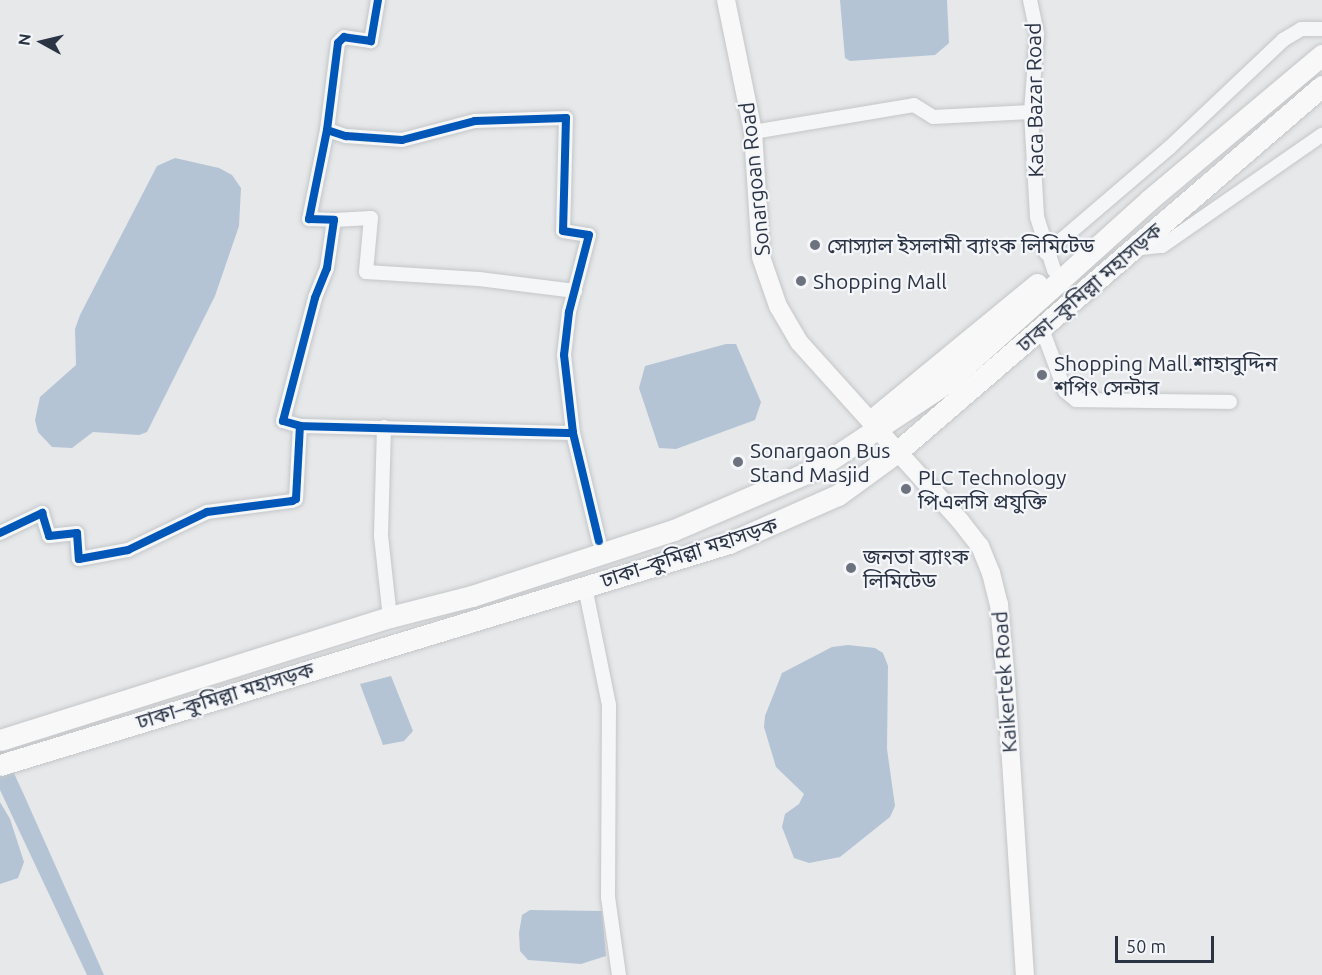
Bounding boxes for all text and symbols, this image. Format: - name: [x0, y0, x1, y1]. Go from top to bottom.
- north arrow: [12, 12, 72, 72]
- street label: Kaca Bazar Road: [1020, 23, 1048, 177]
- text: N: [14, 32, 34, 47]
- street label: Sonargoan Road: [733, 101, 775, 257]
- street label: ঢাকা–কুমিল্লা মহাসড়ক: [1011, 217, 1167, 357]
- place label: সোস্যাল ইসলামী ব্যাংক লিমিটেড: [827, 232, 1094, 258]
- marker: সোস্যাল ইসলামী ব্যাংক লিমিটেড: [808, 238, 822, 252]
- place label: Shopping Mall: [813, 268, 947, 294]
- marker: Shopping Mall: [794, 274, 808, 288]
- place label: Shopping Mall.শাহাবুদ্দিন শপিং সেন্টার: [1054, 350, 1277, 400]
- marker: Shopping Mall.শাহাবুদ্দিন শপিং সেন্টার: [1035, 368, 1049, 382]
- place label: Sonargaon Bus Stand Masjid: [750, 437, 890, 487]
- marker: Sonargaon Bus Stand Masjid: [731, 455, 745, 469]
- place label: PLC Technology পিএলসি প্রযুক্তি: [918, 464, 1066, 514]
- marker: PLC Technology পিএলসি প্রযুক্তি: [899, 482, 913, 496]
- street label: ঢাকা–কুমিল্লা মহাসড়ক: [597, 512, 781, 592]
- place label: জনতা ব্যাংক লিমিটেড: [863, 543, 969, 593]
- marker: জনতা ব্যাংক লিমিটেড: [844, 561, 858, 575]
- street label: Kaikertek Road: [986, 610, 1022, 754]
- street label: ঢাকা–কুমিল্লা মহাসড়ক: [133, 656, 317, 734]
- scale bar: [1118, 924, 1217, 962]
- text: 50 m: [1126, 936, 1166, 956]

